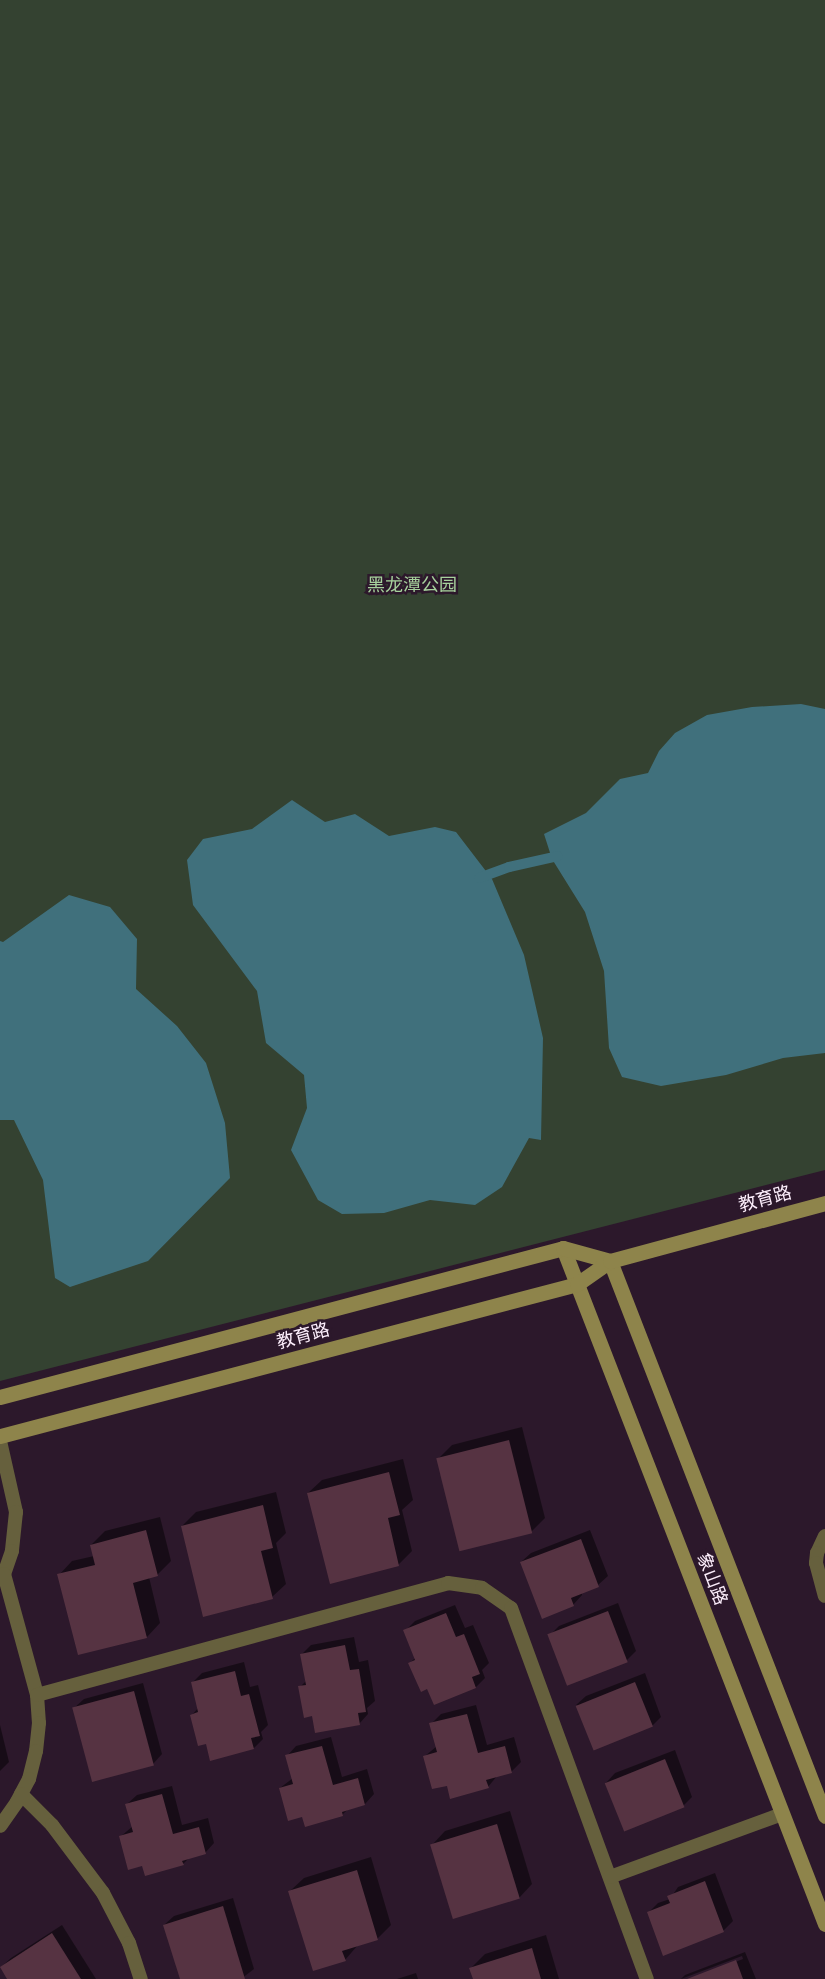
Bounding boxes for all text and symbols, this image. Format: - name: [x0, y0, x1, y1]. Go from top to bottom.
- park label: 黑龙潭公园: [367, 574, 457, 596]
- street label: 教育路: [736, 1182, 794, 1216]
- street label: 教育路: [274, 1319, 332, 1353]
- street label: 象山路: [692, 1550, 732, 1608]

